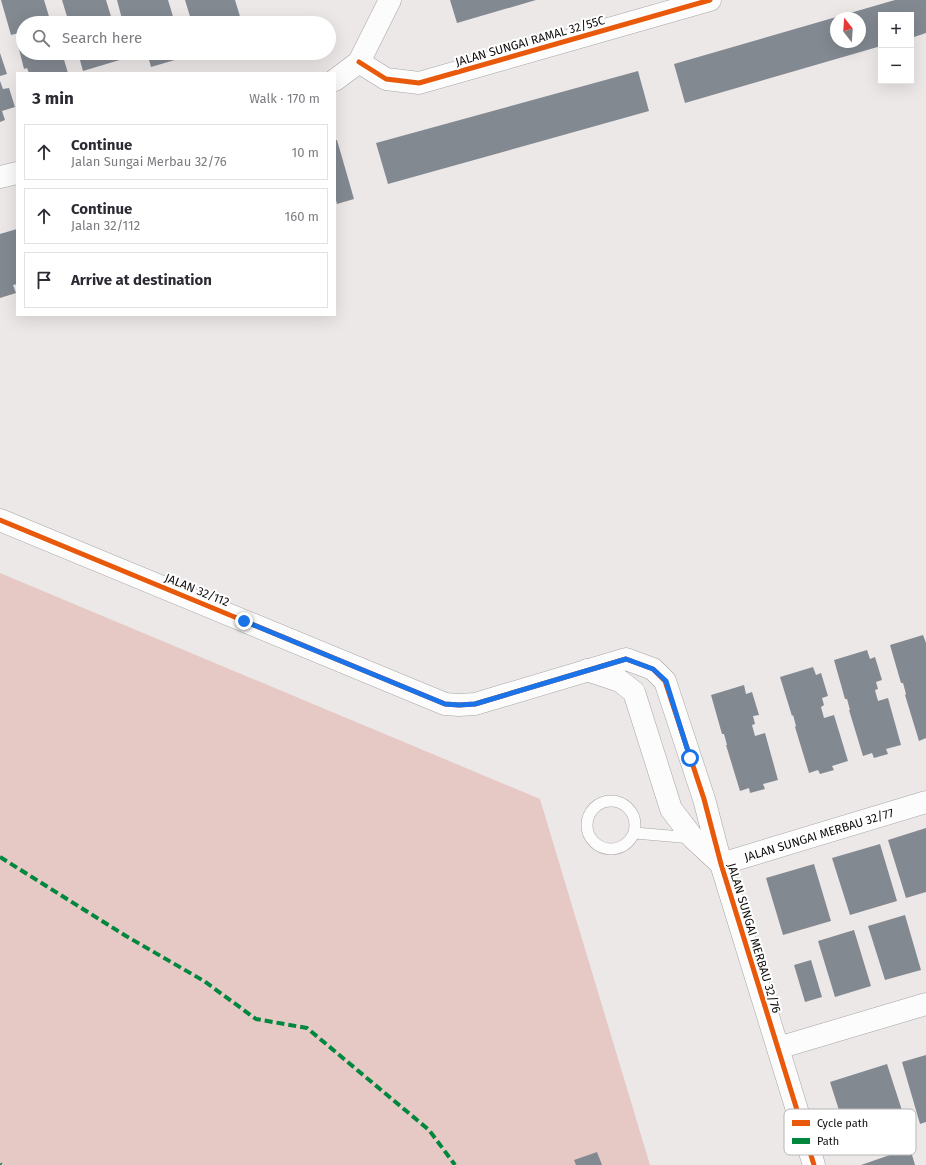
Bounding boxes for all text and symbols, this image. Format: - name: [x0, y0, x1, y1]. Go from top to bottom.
- north arrow: [830, 12, 866, 48]
- map controls: [878, 12, 914, 84]
- button: +: [878, 12, 914, 48]
- street label: JALAN SUNGAI RAMAL 32/55C: [454, 13, 607, 69]
- search box: [16, 16, 336, 60]
- icon: search: [30, 27, 52, 49]
- text: Search here: [62, 29, 142, 47]
- button: −: [878, 48, 914, 84]
- text: 3 min: [32, 88, 74, 109]
- text: Walk · 170 m: [249, 91, 320, 106]
- text: Continue: [71, 136, 132, 154]
- icon: ahead: [33, 141, 55, 163]
- text: 10 m: [292, 145, 319, 160]
- text: Jalan Sungai Merbau 32/76: [71, 154, 227, 169]
- text: Continue: [71, 200, 132, 218]
- icon: ahead: [33, 205, 55, 227]
- text: 160 m: [285, 209, 319, 224]
- text: Jalan 32/112: [71, 218, 140, 233]
- icon: arrive: [33, 269, 55, 291]
- text: Arrive at destination: [71, 271, 212, 289]
- street label: JALAN 32/112: [163, 571, 231, 609]
- route end: [235, 612, 253, 630]
- route start: [681, 749, 699, 767]
- street label: JALAN SUNGAI MERBAU 32/77: [743, 806, 895, 864]
- street label: JALAN SUNGAI MERBAU 32/76: [724, 861, 784, 1015]
- legend: [784, 1109, 916, 1155]
- text: Cycle path: [817, 1117, 868, 1130]
- text: Path: [817, 1135, 839, 1148]

